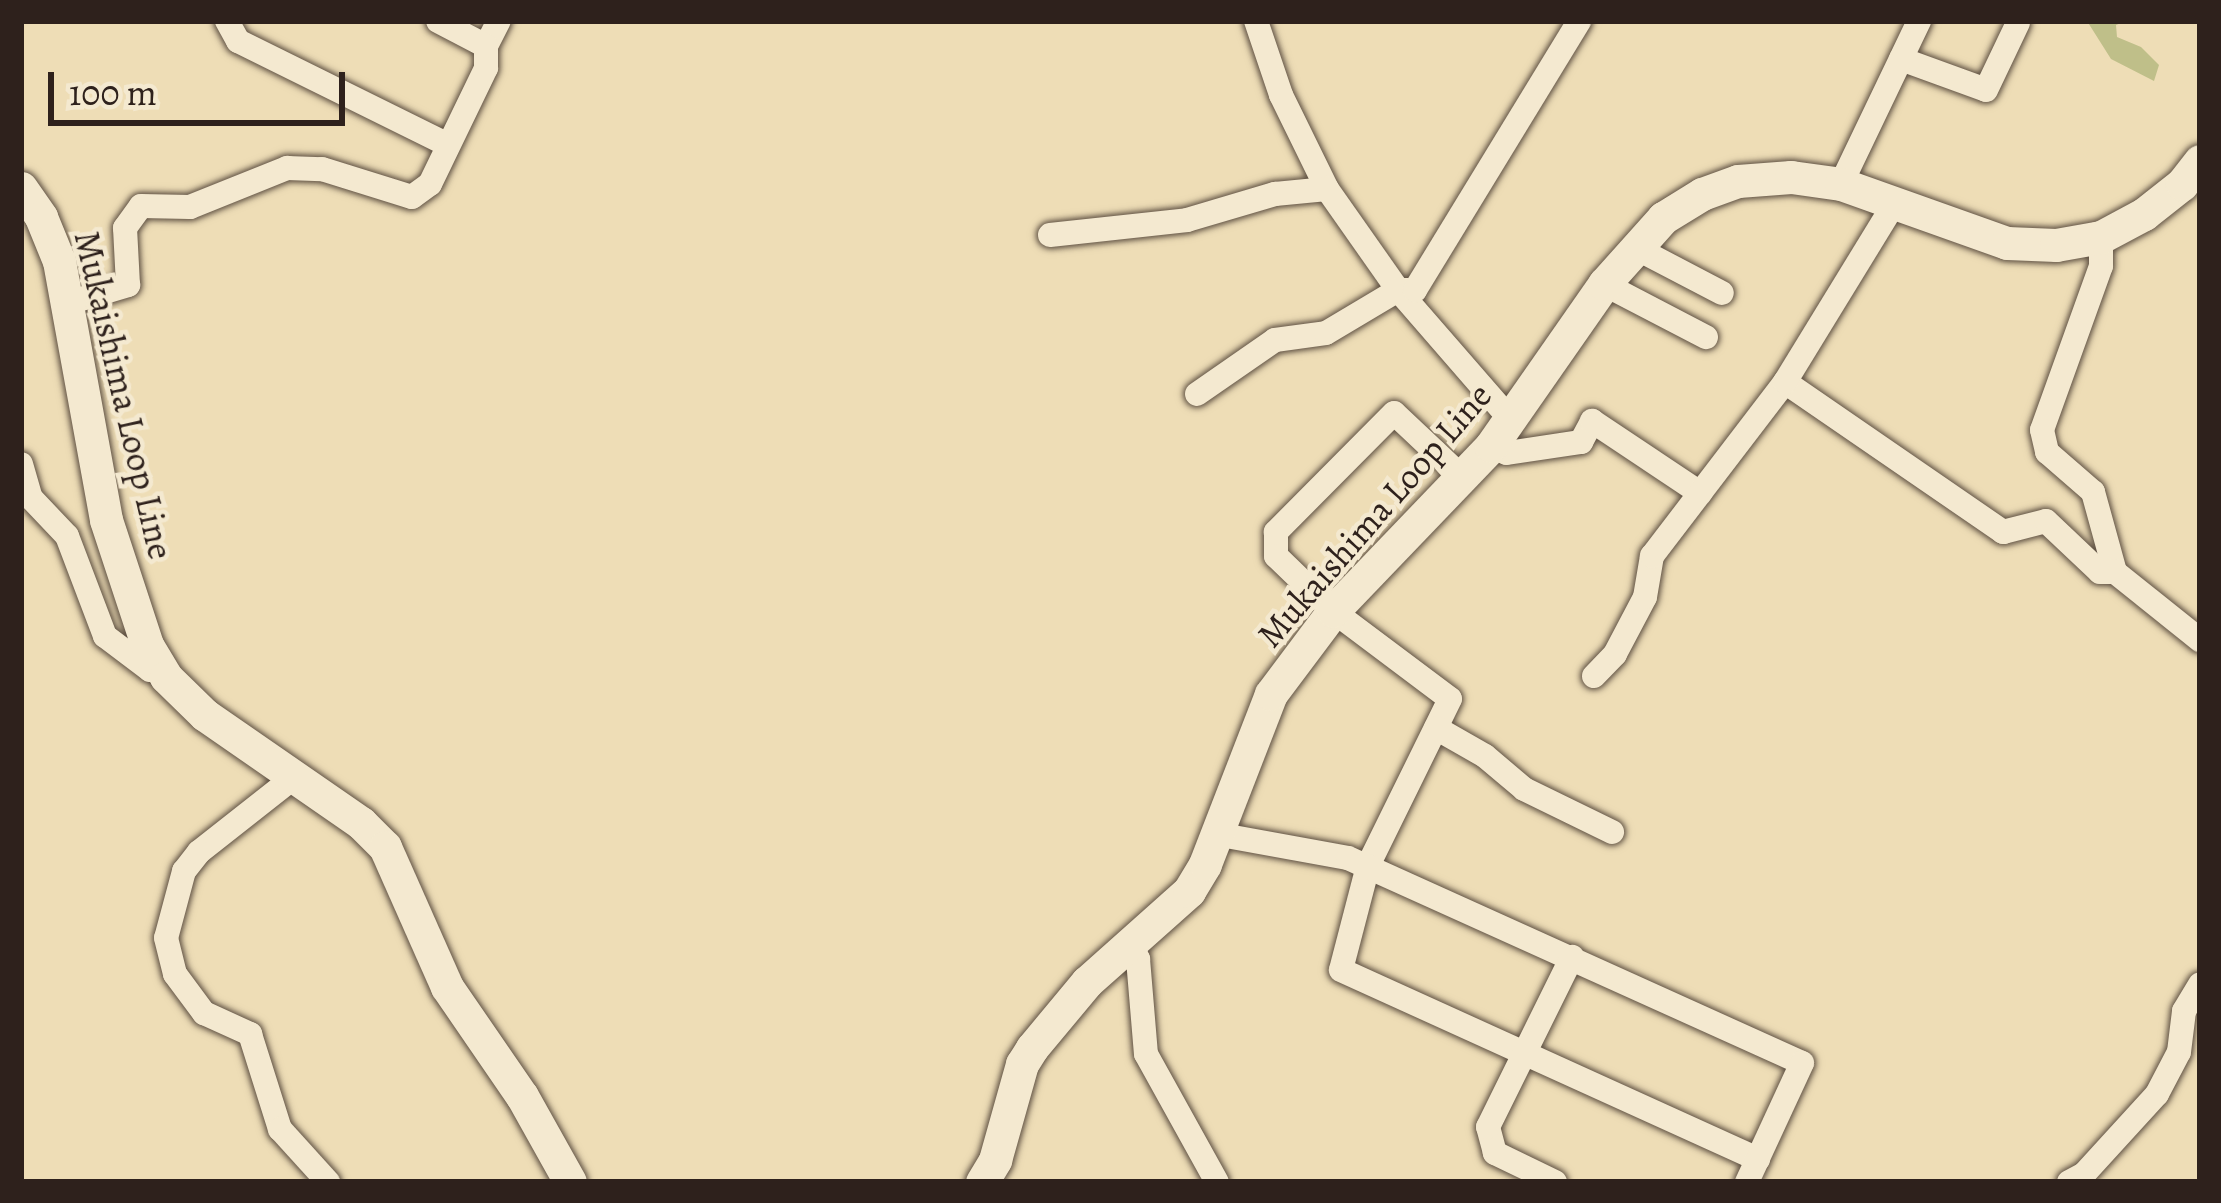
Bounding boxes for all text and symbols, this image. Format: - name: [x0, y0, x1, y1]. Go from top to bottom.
- scale bar: [54, 48, 351, 122]
- text: 100 m: [69, 68, 157, 117]
- street label: Mukaishima Loop Line: [65, 227, 183, 563]
- street label: Mukaishima Loop Line: [1248, 374, 1500, 656]

